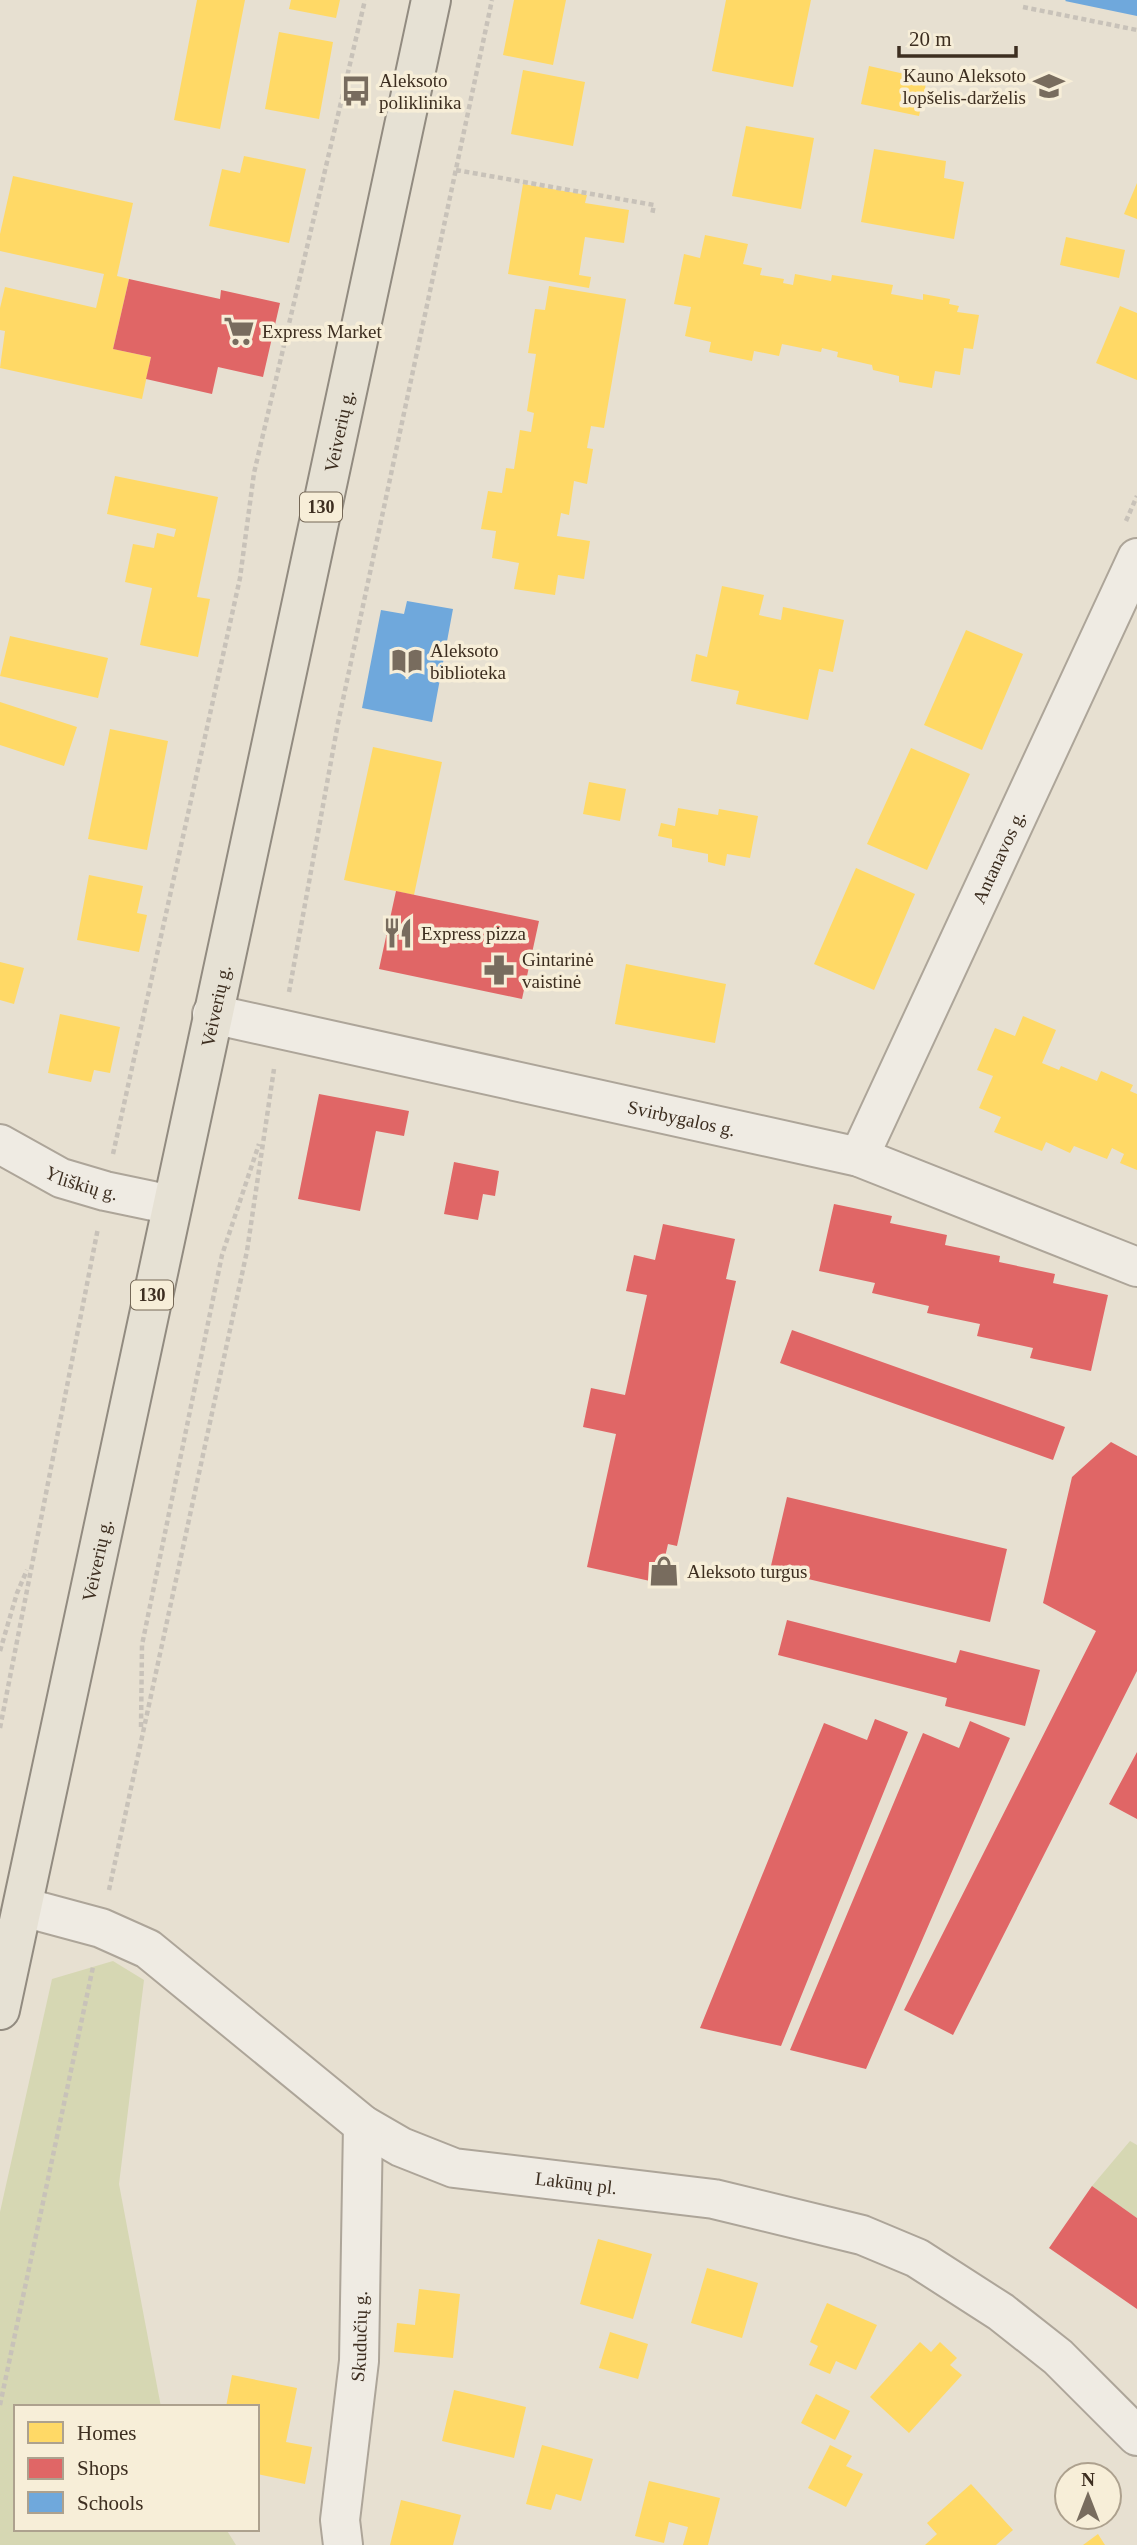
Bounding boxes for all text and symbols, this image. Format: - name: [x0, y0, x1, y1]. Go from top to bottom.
- scale bar: [899, 14, 1016, 58]
- text: 20 m: [909, 27, 952, 51]
- place label: Kauno Aleksoto lopšelis-darželis: [903, 65, 1026, 108]
- school or university icon: Kauno Aleksoto lopšelis-darželis: [1032, 69, 1066, 103]
- place label: Aleksoto poliklinika: [379, 70, 462, 113]
- bus stop icon: Aleksoto poliklinika: [339, 74, 373, 108]
- supermarket icon: Express Market: [222, 314, 256, 348]
- place label: Express Market: [262, 321, 382, 342]
- street label: Veiverių g.: [320, 388, 358, 474]
- road number: 130: [300, 492, 342, 522]
- place label: Aleksoto biblioteka: [430, 640, 507, 683]
- library icon: Aleksoto biblioteka: [390, 644, 424, 678]
- street label: Antanavos g.: [968, 807, 1029, 907]
- restaurant icon: Express pizza: [381, 916, 415, 950]
- place label: Express pizza: [421, 923, 527, 944]
- place label: Gintarinė vaistinė: [522, 949, 594, 992]
- pharmacy icon: Gintarinė vaistinė: [482, 953, 516, 987]
- street label: Veiverių g.: [197, 963, 235, 1049]
- street label: Svirbygalos g.: [626, 1096, 737, 1140]
- street label: Yliškių g.: [41, 1161, 120, 1204]
- road number: 130: [131, 1280, 173, 1310]
- street label: Veiverių g.: [78, 1517, 116, 1603]
- shop icon: Aleksoto turgus: [647, 1554, 681, 1588]
- place label: Aleksoto turgus: [687, 1561, 808, 1582]
- street label: Lakūnų pl.: [534, 2168, 618, 2198]
- street label: Skudučių g.: [347, 2291, 371, 2383]
- legend: [14, 2405, 259, 2531]
- text: Homes: [77, 2421, 137, 2445]
- text: Shops: [77, 2456, 128, 2480]
- north arrow: [1053, 2461, 1123, 2531]
- text: N: [1081, 2469, 1095, 2490]
- text: Schools: [77, 2491, 144, 2515]

